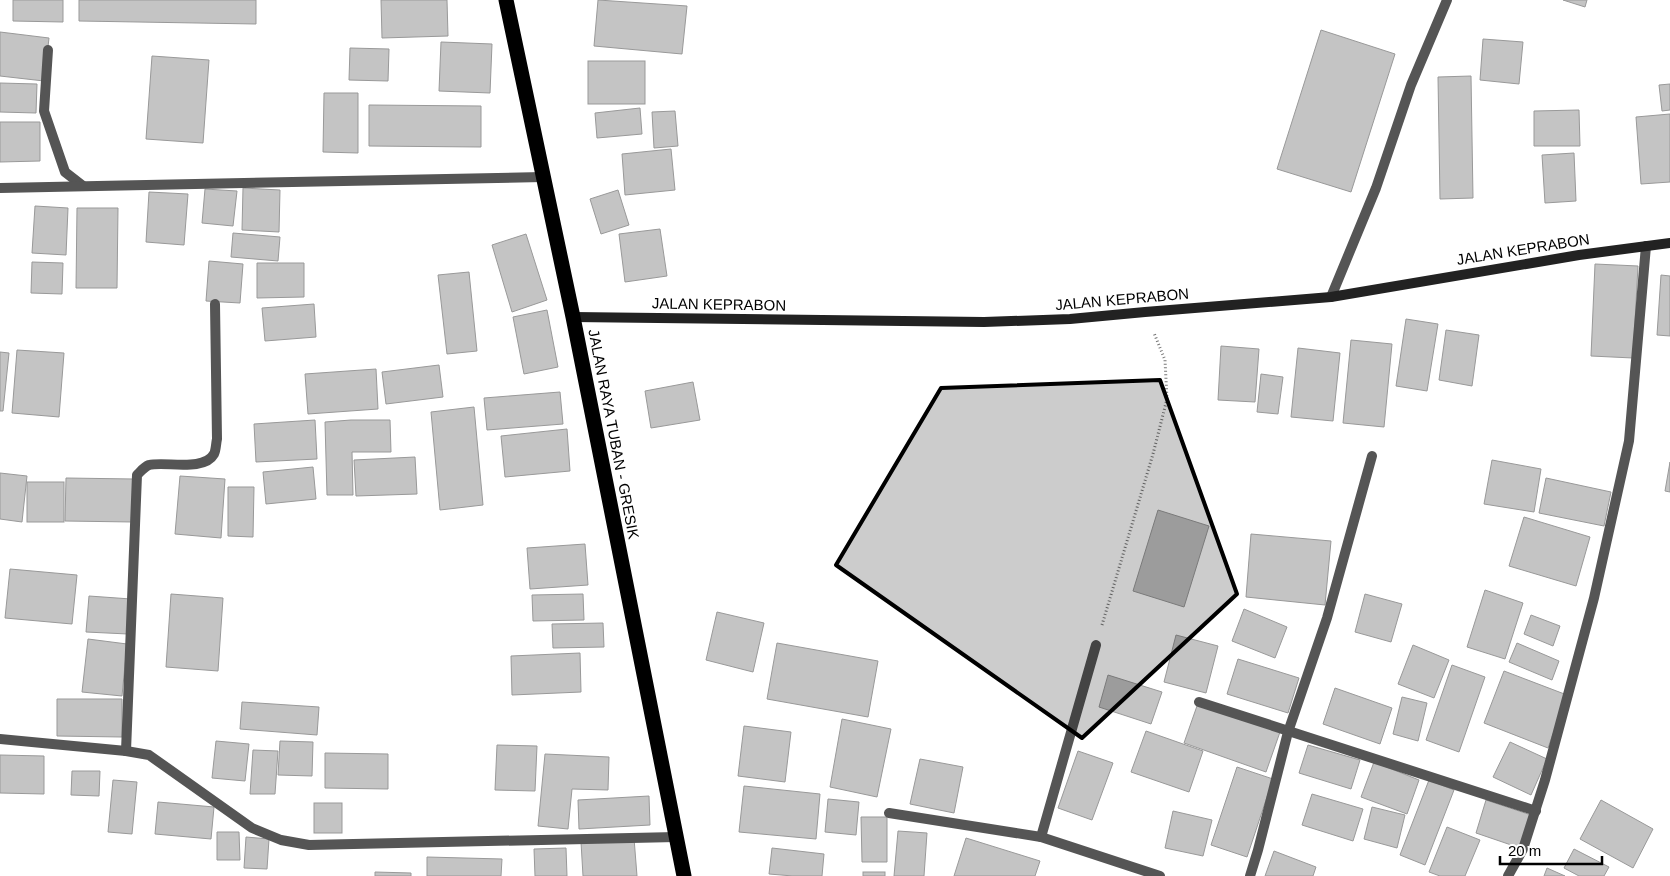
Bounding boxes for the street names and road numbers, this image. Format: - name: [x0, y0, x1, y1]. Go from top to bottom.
- street label: JALAN KEPRABON: [1455, 230, 1591, 268]
- street label: JALAN KEPRABON: [1054, 285, 1190, 313]
- street label: JALAN KEPRABON: [652, 294, 786, 314]
- street label: JALAN RAYA TUBAN - GRESIK: [585, 328, 643, 540]

